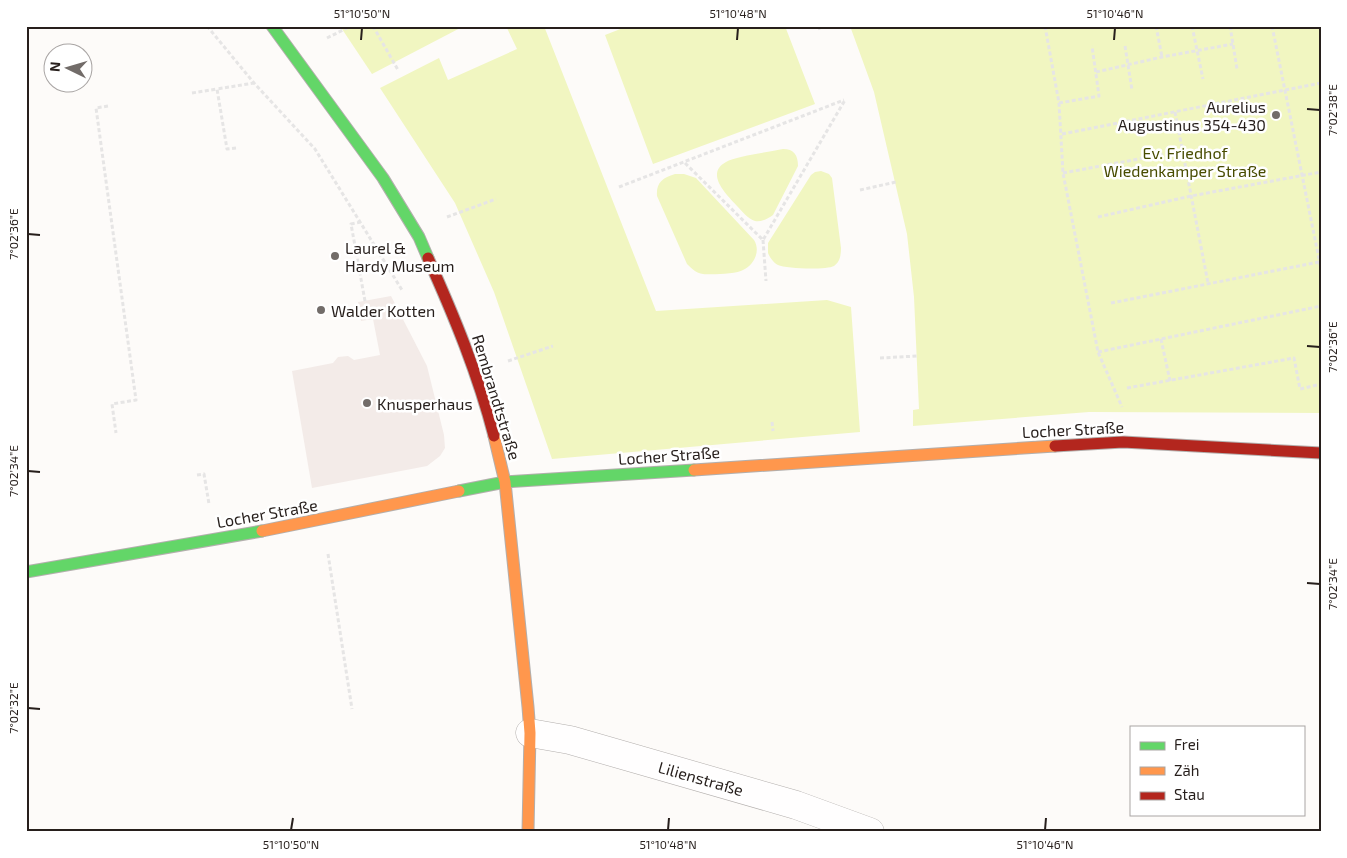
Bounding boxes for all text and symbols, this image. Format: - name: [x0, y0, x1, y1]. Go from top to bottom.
- text: 51°10'50"N: [334, 6, 390, 20]
- text: 51°10'48"N: [709, 6, 767, 20]
- text: 51°10'46"N: [1087, 6, 1143, 20]
- north arrow: [42, 42, 92, 92]
- text: N: [46, 61, 63, 73]
- text: 7°02'38"E: [1325, 84, 1339, 136]
- place label: Aurelius Augustinus 354-430: [1118, 97, 1266, 134]
- marker: Aurelius Augustinus 354-430: [1270, 109, 1282, 121]
- park label: Ev. Friedhof Wiedenkamper Straße: [1104, 143, 1266, 180]
- text: 7°02'36"E: [6, 208, 20, 260]
- place label: Laurel & Hardy Museum: [345, 238, 455, 275]
- marker: Laurel & Hardy Museum: [329, 250, 341, 262]
- place label: Walder Kotten: [331, 301, 435, 320]
- marker: Walder Kotten: [315, 304, 327, 316]
- text: 7°02'36"E: [1325, 321, 1339, 373]
- street label: Rembrandtstraße: [469, 332, 525, 462]
- place label: Knusperhaus: [377, 394, 473, 413]
- marker: Knusperhaus: [361, 397, 373, 409]
- street label: Locher Straße: [1021, 417, 1125, 441]
- street label: Locher Straße: [617, 442, 721, 468]
- text: 7°02'34"E: [6, 445, 20, 497]
- street label: Locher Straße: [215, 495, 319, 531]
- text: 7°02'34"E: [1325, 558, 1339, 610]
- text: 7°02'32"E: [6, 682, 20, 734]
- legend: [1130, 726, 1304, 816]
- text: Frei: [1174, 735, 1199, 753]
- street label: Lilienstraße: [656, 757, 746, 799]
- text: Zäh: [1174, 761, 1199, 779]
- text: Stau: [1174, 785, 1205, 803]
- text: 51°10'50"N: [263, 837, 319, 851]
- text: 51°10'48"N: [639, 837, 697, 851]
- text: 51°10'46"N: [1017, 837, 1073, 851]

